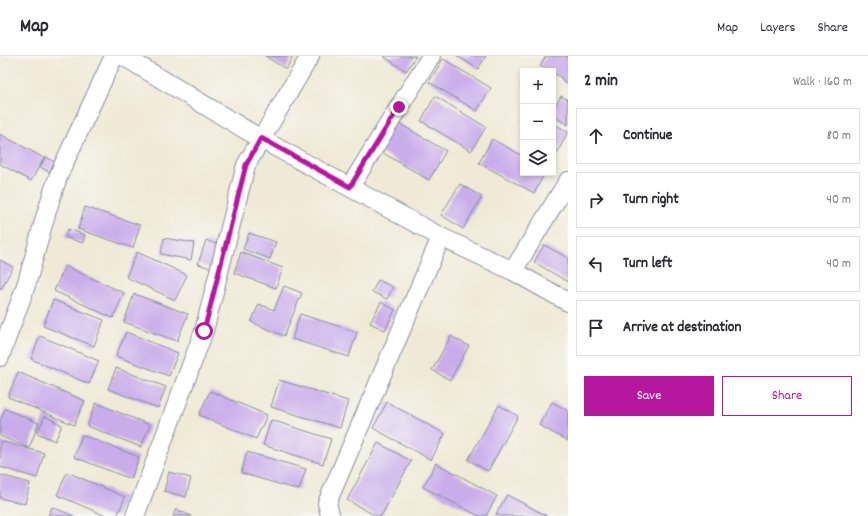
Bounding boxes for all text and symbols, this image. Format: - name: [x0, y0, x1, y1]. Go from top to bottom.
- text: Map: [20, 14, 49, 41]
- text: Map: [717, 18, 738, 38]
- text: Layers: [760, 18, 795, 38]
- text: Share: [817, 18, 848, 38]
- map controls: [520, 68, 556, 176]
- button: +: [520, 68, 556, 104]
- text: 2 min: [584, 70, 618, 94]
- text: Walk · 160 m: [793, 73, 852, 92]
- route end: [390, 98, 408, 116]
- button: −: [520, 104, 556, 140]
- icon: ahead: [585, 125, 607, 147]
- text: Continue: [623, 125, 672, 147]
- text: 80 m: [827, 127, 851, 146]
- button: layers: [520, 140, 556, 176]
- icon: right: [585, 189, 607, 211]
- text: Turn right: [623, 189, 679, 211]
- text: 40 m: [827, 191, 851, 210]
- icon: left: [585, 253, 607, 275]
- text: Turn left: [623, 253, 672, 275]
- text: 40 m: [827, 255, 851, 274]
- icon: arrive: [585, 317, 607, 339]
- text: Arrive at destination: [623, 317, 741, 339]
- route start: [195, 322, 213, 340]
- button: Save: [584, 376, 714, 416]
- button: Share: [722, 376, 852, 416]

